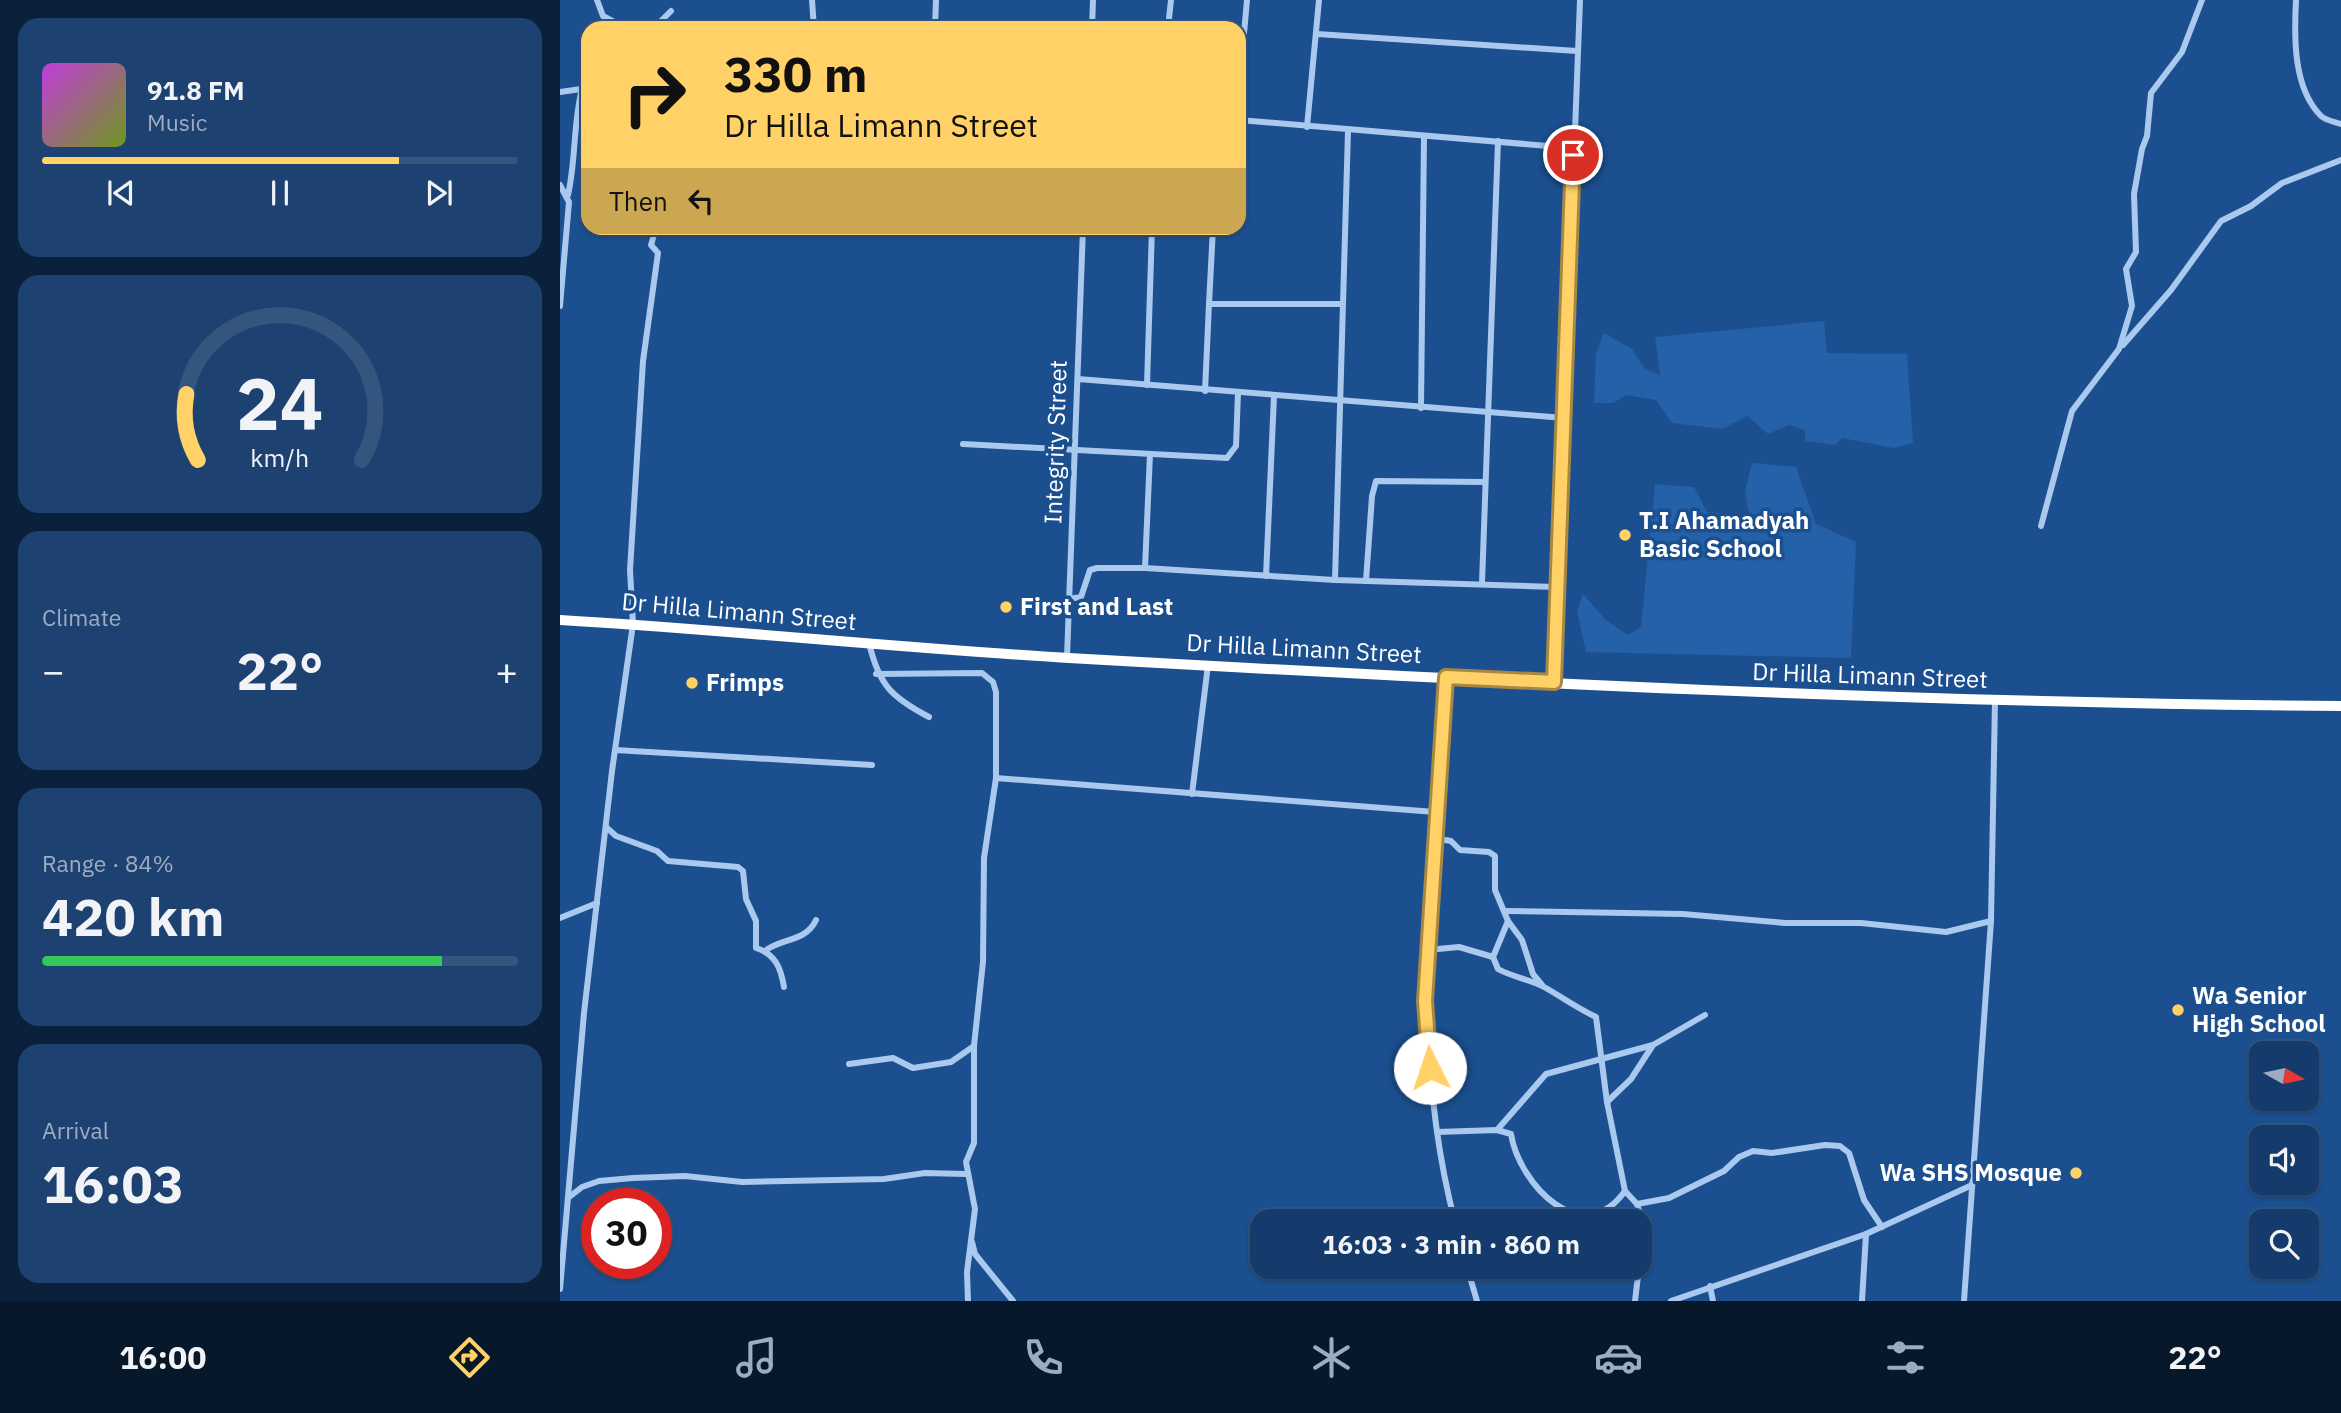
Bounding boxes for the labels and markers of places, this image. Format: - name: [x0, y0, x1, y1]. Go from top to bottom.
- pin: [1543, 125, 1603, 185]
- place label: T.I Ahamadyah Basic School: [1639, 504, 1809, 564]
- marker: T.I Ahamadyah Basic School: [1617, 527, 1633, 543]
- place label: First and Last: [1020, 590, 1173, 622]
- marker: First and Last: [998, 599, 1014, 615]
- place label: Frimps: [706, 666, 784, 698]
- marker: Frimps: [684, 675, 700, 691]
- place label: Wa Senior High School: [2192, 979, 2326, 1039]
- marker: Wa Senior High School: [2170, 1002, 2186, 1018]
- place label: Wa SHS Mosque: [1879, 1156, 2062, 1188]
- marker: Wa SHS Mosque: [2068, 1165, 2084, 1181]

